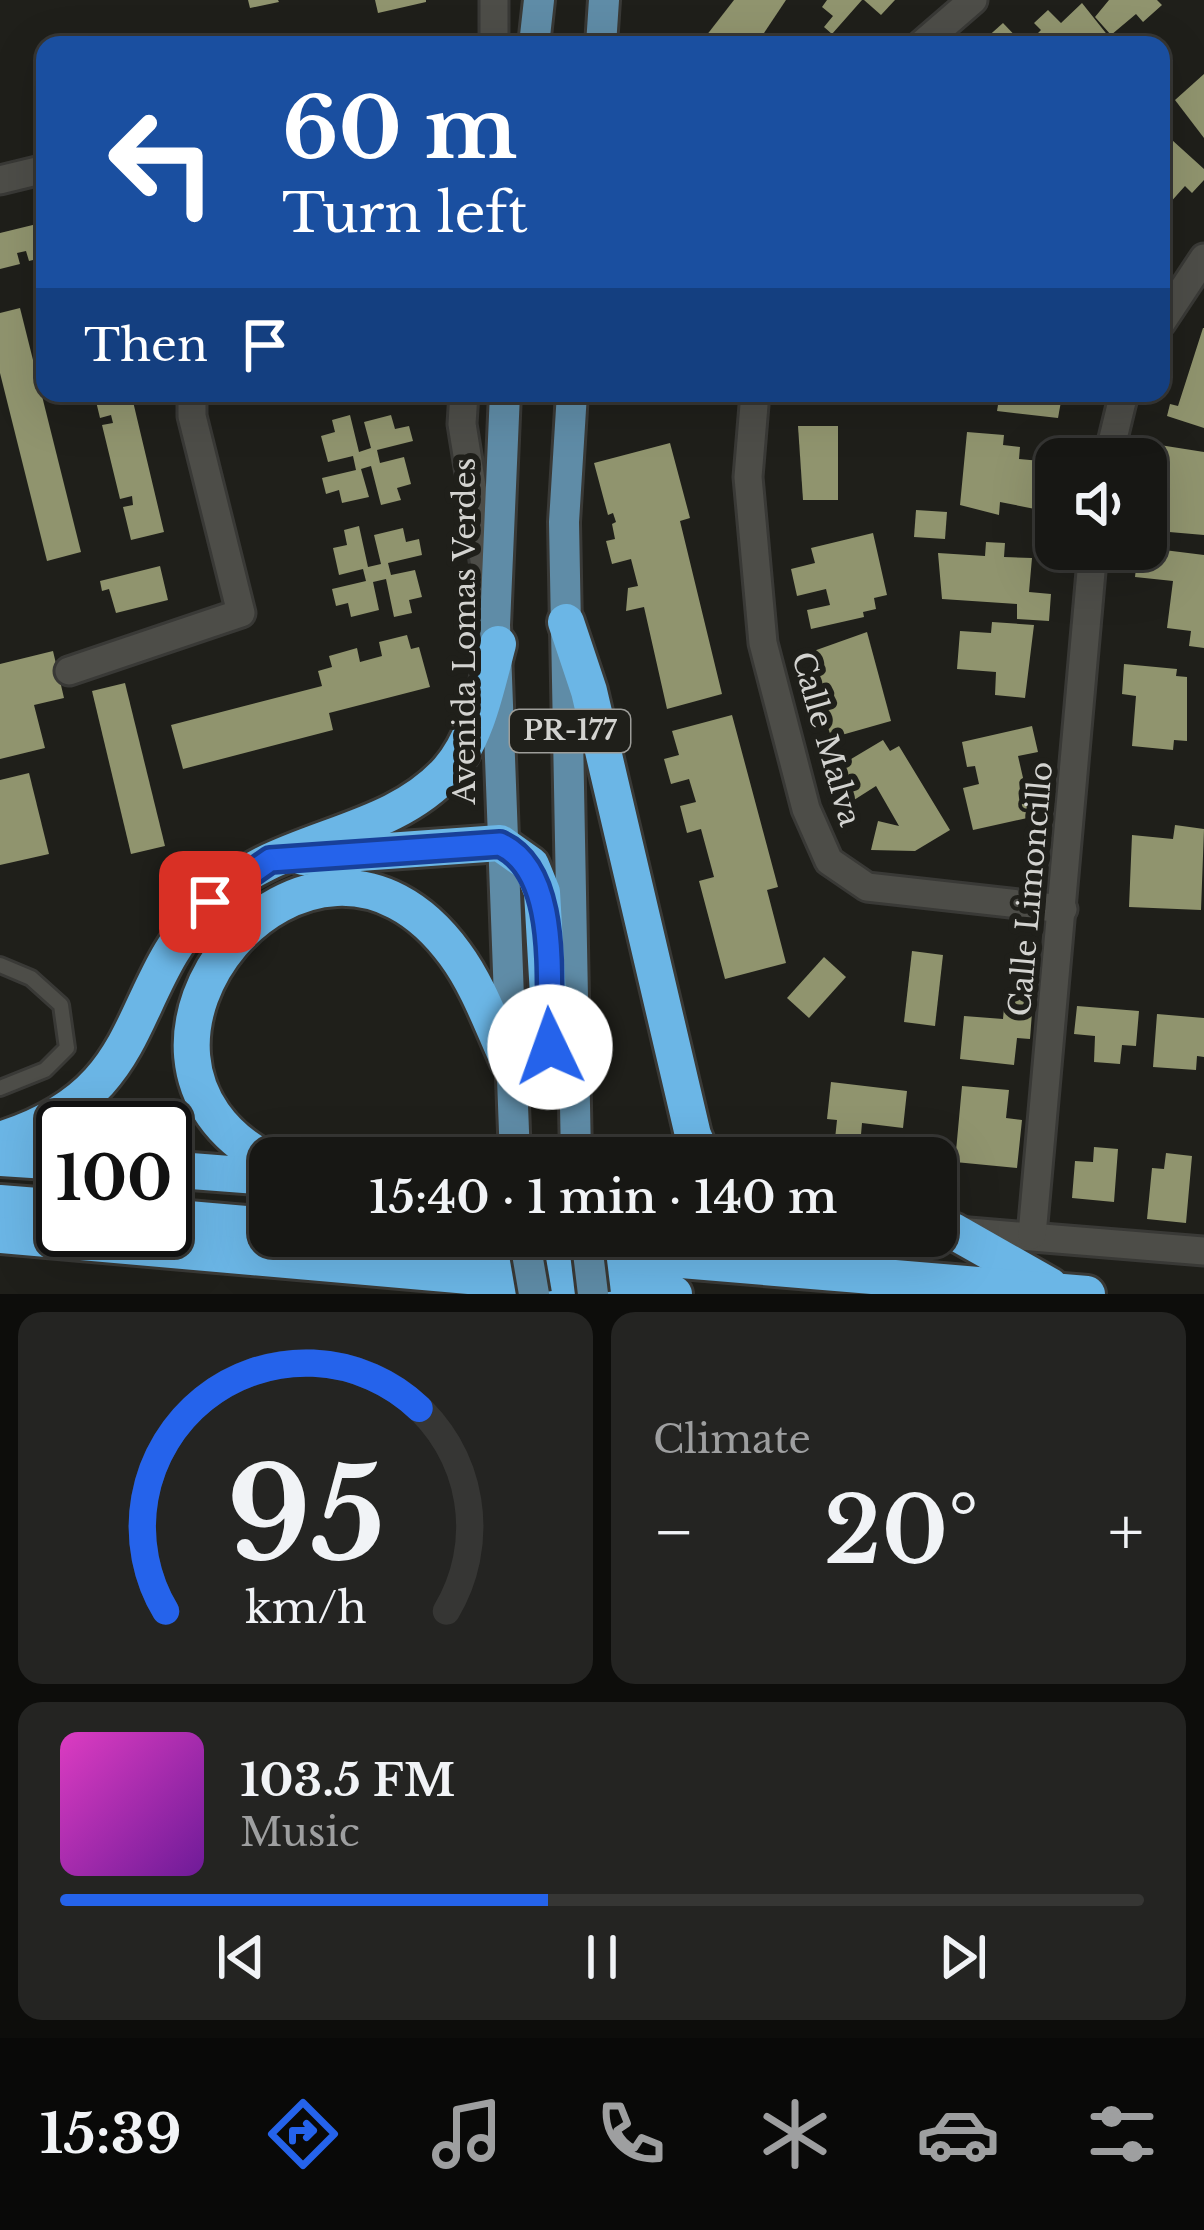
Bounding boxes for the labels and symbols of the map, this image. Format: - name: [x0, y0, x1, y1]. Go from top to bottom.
- street label: Avenida Lomas Verdes: [446, 458, 483, 805]
- street label: Calle Malva: [784, 647, 869, 831]
- road number: PR-177: [510, 710, 630, 752]
- street label: Calle Limoncillo: [1001, 760, 1060, 1018]
- pin: [159, 851, 261, 953]
- position arrow: [487, 984, 613, 1110]
- speed limit sign: 100: [36, 1101, 192, 1257]

